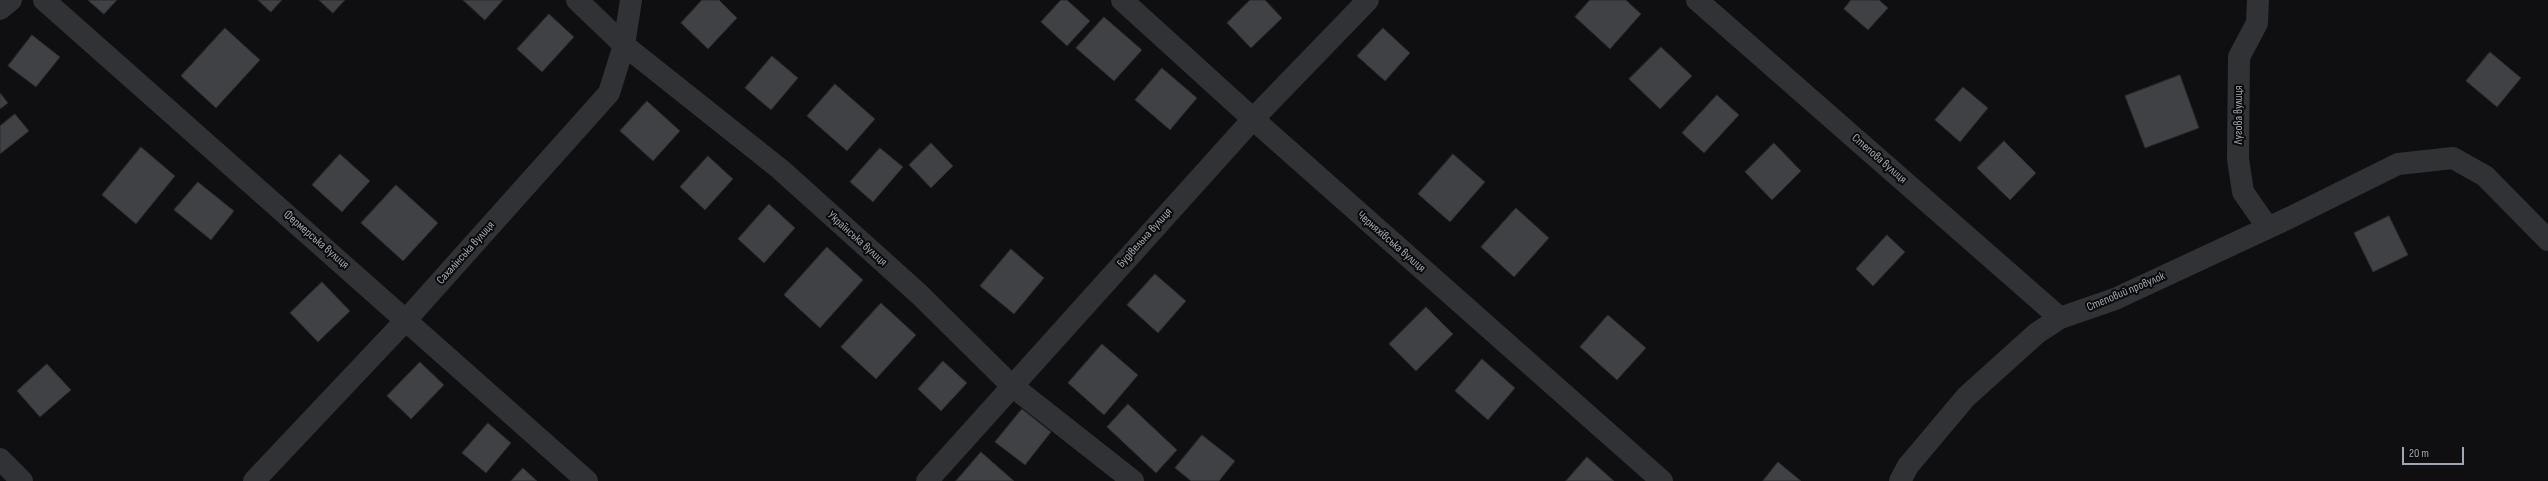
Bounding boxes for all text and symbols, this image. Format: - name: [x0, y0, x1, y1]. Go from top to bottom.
- street label: Лугова вулиця: [2232, 86, 2246, 144]
- street label: Степова вулиця: [1848, 131, 1910, 187]
- street label: Будівельна вулиця: [1114, 205, 1176, 271]
- street label: Фермерська вулиця: [280, 208, 352, 272]
- street label: Українська вулиця: [824, 208, 890, 270]
- street label: Черняхівська вулиця: [1354, 208, 1428, 276]
- street label: Сахалінська вулиця: [434, 219, 498, 287]
- street label: Степовий провулок: [2085, 269, 2167, 315]
- scale bar: [2404, 439, 2466, 465]
- text: 20 m: [2409, 446, 2429, 461]

